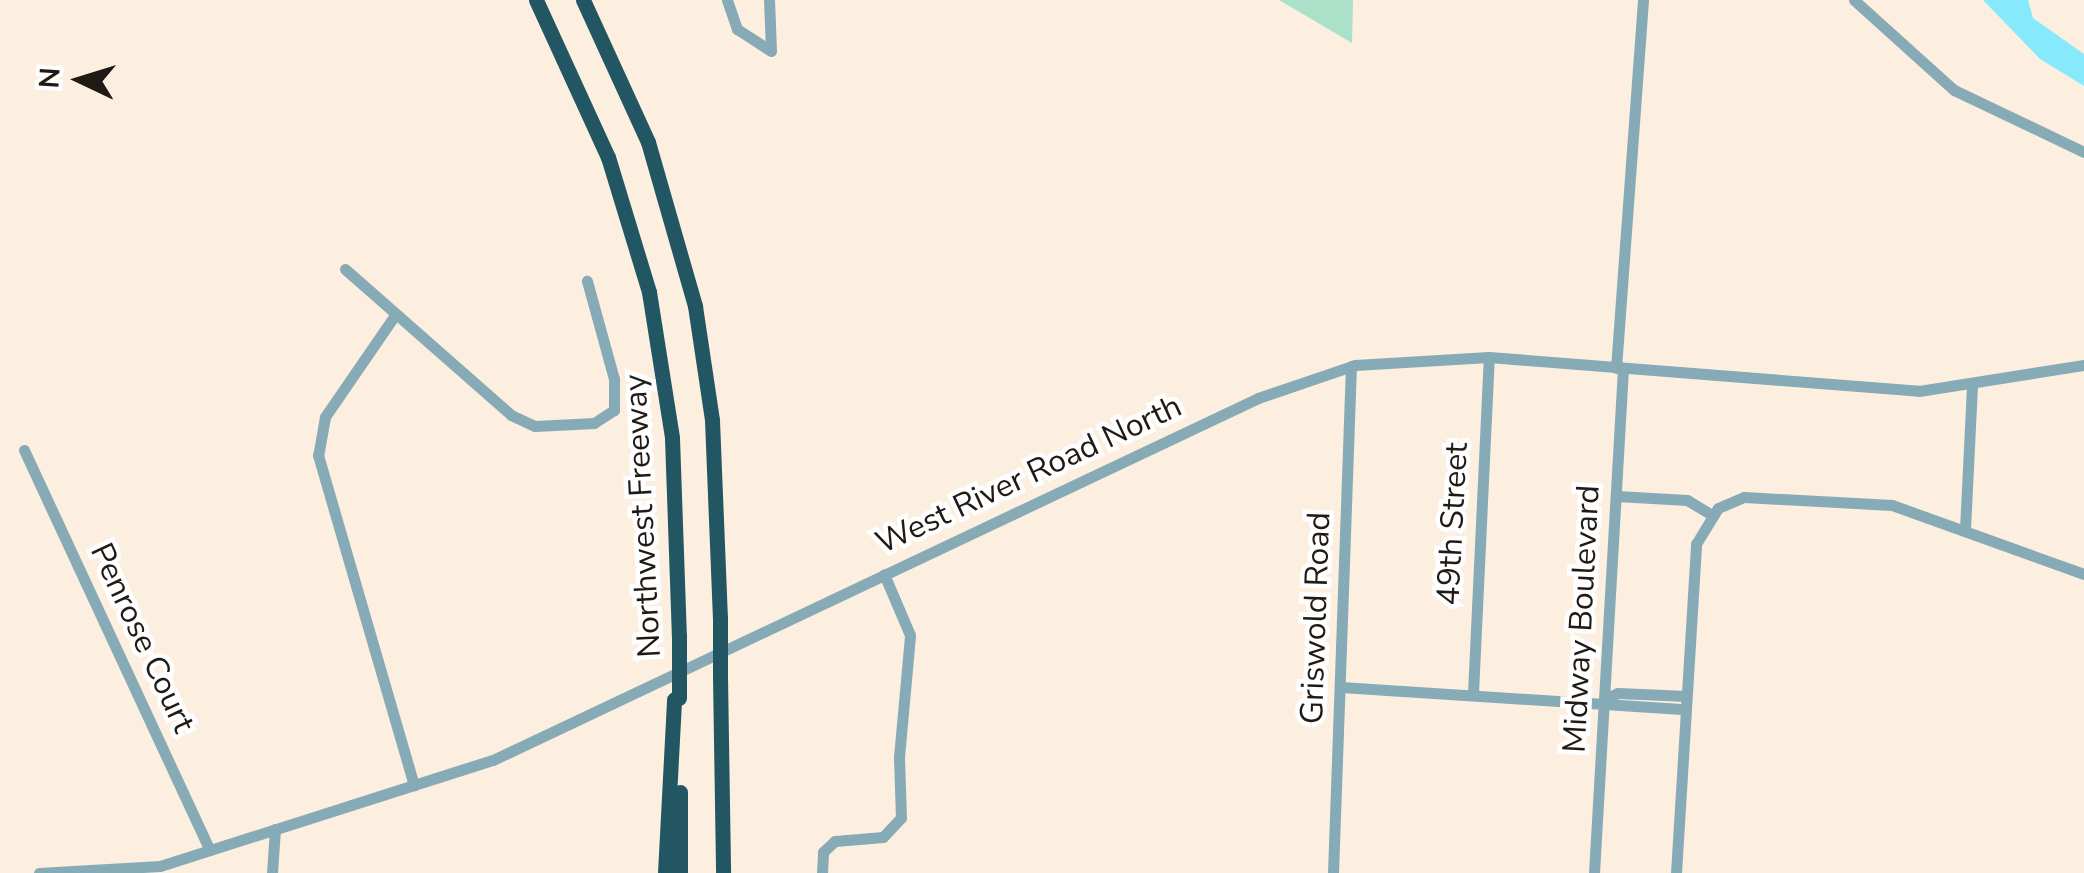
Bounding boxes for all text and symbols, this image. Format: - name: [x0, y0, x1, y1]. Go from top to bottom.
- north arrow: [30, 30, 130, 130]
- text: N: [30, 66, 70, 90]
- street label: Northwest Freeway: [616, 373, 670, 659]
- street label: West River Road North: [870, 387, 1188, 563]
- street label: 49th Street: [1430, 441, 1476, 607]
- street label: Midway Boulevard: [1556, 484, 1608, 754]
- street label: Griswold Road: [1293, 511, 1339, 725]
- street label: Penrose Court: [81, 537, 203, 739]

